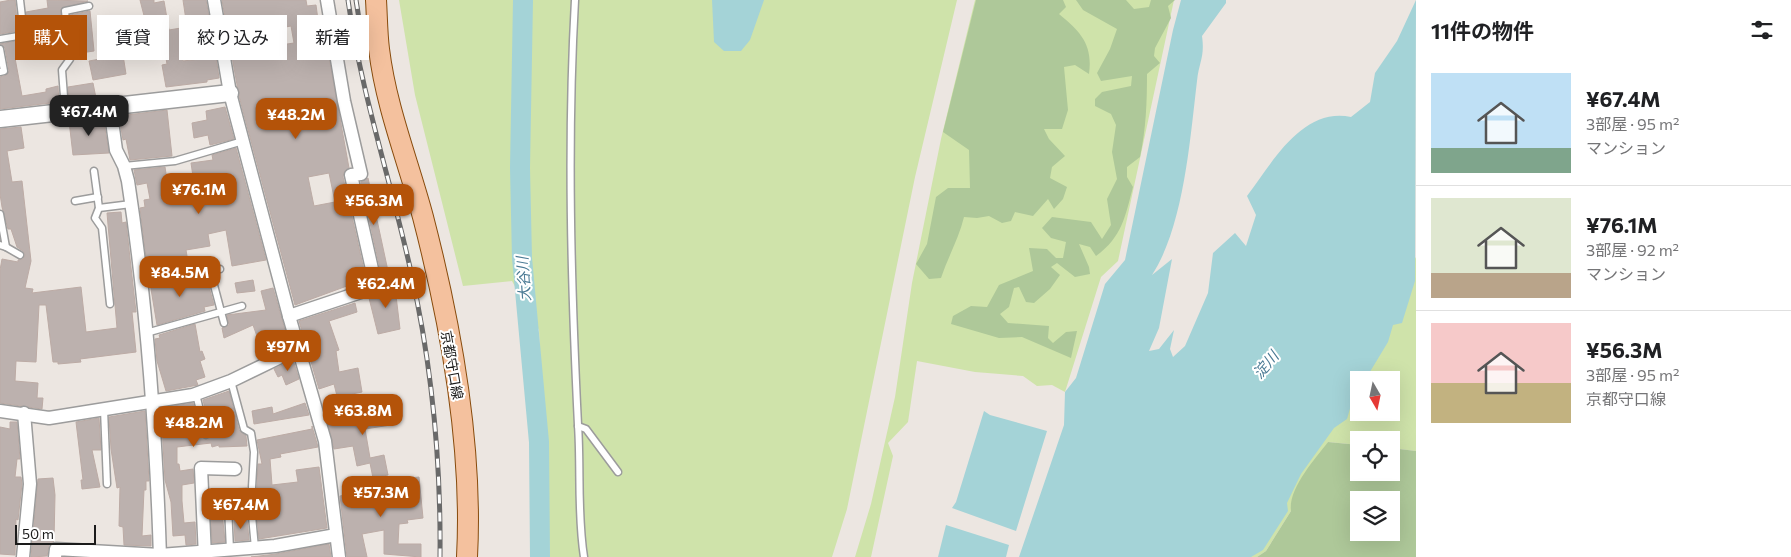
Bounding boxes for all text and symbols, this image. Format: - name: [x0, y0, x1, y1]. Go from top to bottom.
- chip: 購入: [15, 15, 87, 60]
- chip: 賃貸: [97, 15, 169, 60]
- chip: 絞り込み: [179, 15, 287, 60]
- chip: 新着: [297, 15, 369, 60]
- icon: filters: [1748, 16, 1776, 44]
- text: 11件の物件: [1431, 18, 1534, 43]
- text: ¥67.4M: [1586, 86, 1661, 111]
- icon: home: [1471, 93, 1531, 153]
- pin: ¥67.4M: [48, 94, 130, 137]
- pin: ¥48.2M: [255, 98, 337, 140]
- text: ¥67.4M: [61, 101, 117, 120]
- text: ¥48.2M: [267, 104, 325, 123]
- text: 3部屋 · 95 m²: [1586, 114, 1679, 133]
- text: マンション: [1586, 138, 1666, 157]
- pin: ¥76.1M: [158, 172, 240, 215]
- text: ¥76.1M: [172, 179, 226, 198]
- pin: ¥56.3M: [333, 184, 415, 226]
- text: ¥56.3M: [345, 190, 403, 209]
- text: ¥76.1M: [1586, 212, 1657, 237]
- icon: home: [1471, 218, 1531, 278]
- text: 3部屋 · 92 m²: [1586, 240, 1679, 259]
- water label: 大谷川: [512, 254, 534, 302]
- pin: ¥84.5M: [139, 256, 221, 298]
- text: ¥84.5M: [151, 262, 209, 281]
- text: マンション: [1586, 264, 1666, 283]
- pin: ¥62.4M: [345, 266, 427, 309]
- text: ¥62.4M: [357, 273, 415, 292]
- street label: 京都守口線: [438, 329, 467, 401]
- pin: ¥97M: [258, 330, 318, 372]
- text: ¥97M: [266, 336, 310, 355]
- text: ¥56.3M: [1586, 337, 1663, 362]
- icon: home: [1471, 343, 1531, 403]
- water label: 淀川: [1249, 346, 1283, 382]
- text: 3部屋 · 95 m²: [1586, 365, 1679, 384]
- north arrow: [1350, 371, 1400, 421]
- map controls: [1350, 371, 1400, 541]
- text: 京都守口線: [1586, 389, 1666, 408]
- pin: ¥63.8M: [322, 394, 404, 436]
- text: ¥63.8M: [334, 400, 392, 419]
- pin: ¥48.2M: [153, 406, 235, 448]
- text: ¥48.2M: [165, 412, 223, 431]
- button: locate: [1350, 431, 1400, 481]
- pin: ¥57.3M: [340, 476, 422, 518]
- text: ¥57.3M: [353, 482, 409, 501]
- pin: ¥67.4M: [200, 488, 282, 530]
- button: layers: [1350, 491, 1400, 541]
- text: ¥67.4M: [213, 494, 269, 513]
- scale bar: [15, 522, 96, 545]
- text: 50 m: [22, 525, 54, 542]

